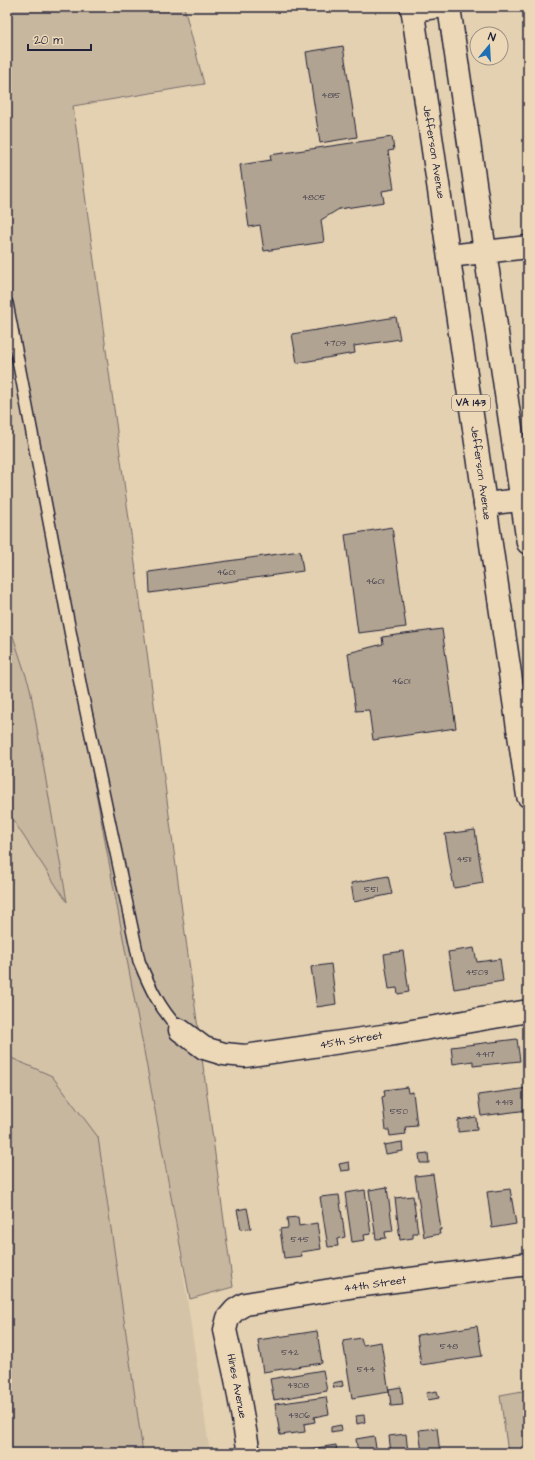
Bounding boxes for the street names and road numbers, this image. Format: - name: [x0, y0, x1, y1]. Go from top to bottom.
- street label: Jefferson Avenue: [419, 104, 449, 200]
- road number: VA 143: [452, 395, 490, 411]
- street label: Jefferson Avenue: [467, 425, 495, 521]
- street label: 45th Street: [318, 1028, 384, 1052]
- street label: 44th Street: [343, 1272, 408, 1296]
- street label: Hines Avenue: [223, 1352, 251, 1420]

